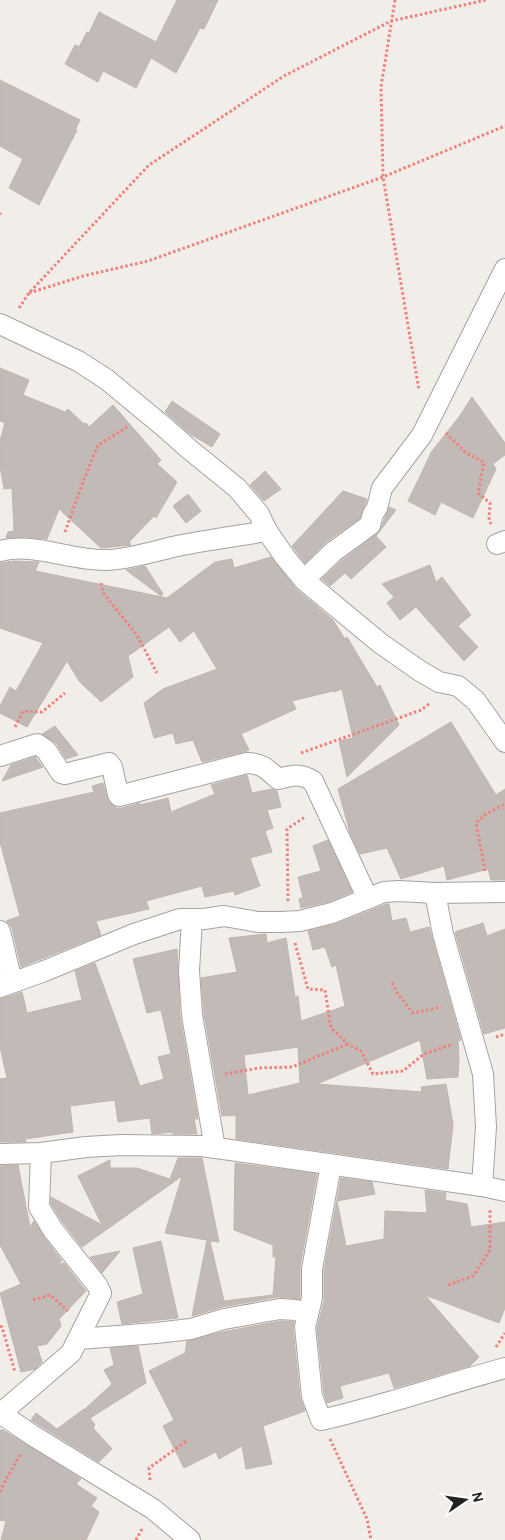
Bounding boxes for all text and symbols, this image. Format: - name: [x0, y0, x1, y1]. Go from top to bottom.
- north arrow: [440, 1475, 490, 1525]
- text: N: [467, 1491, 486, 1504]

